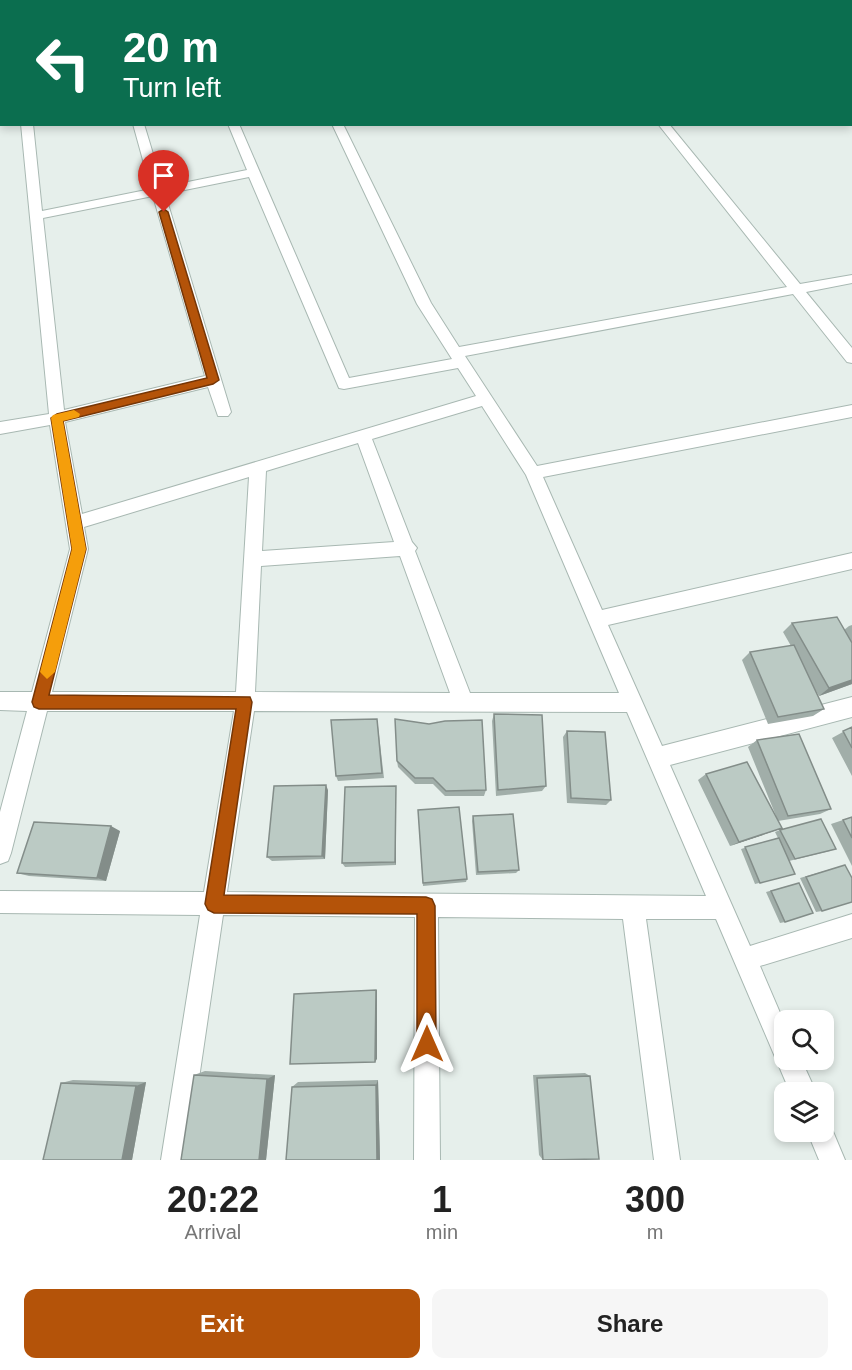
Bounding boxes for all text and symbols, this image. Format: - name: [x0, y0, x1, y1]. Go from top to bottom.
- icon: left: [24, 24, 102, 102]
- text: 20 m: [123, 24, 219, 71]
- text: Turn left: [123, 73, 221, 103]
- pin: [138, 150, 189, 212]
- icon: arrive: [147, 159, 180, 192]
- map controls: [774, 1010, 834, 1142]
- button: search: [774, 1010, 834, 1070]
- position arrow: [395, 1012, 459, 1076]
- button: layers: [774, 1082, 834, 1142]
- text: 20:22: [167, 1179, 259, 1220]
- text: 1: [432, 1179, 452, 1220]
- text: 300: [625, 1179, 685, 1220]
- text: Arrival: [185, 1221, 241, 1243]
- text: min: [426, 1221, 458, 1243]
- text: m: [647, 1221, 663, 1243]
- button: Exit: [24, 1289, 420, 1358]
- button: Share: [432, 1289, 828, 1358]

